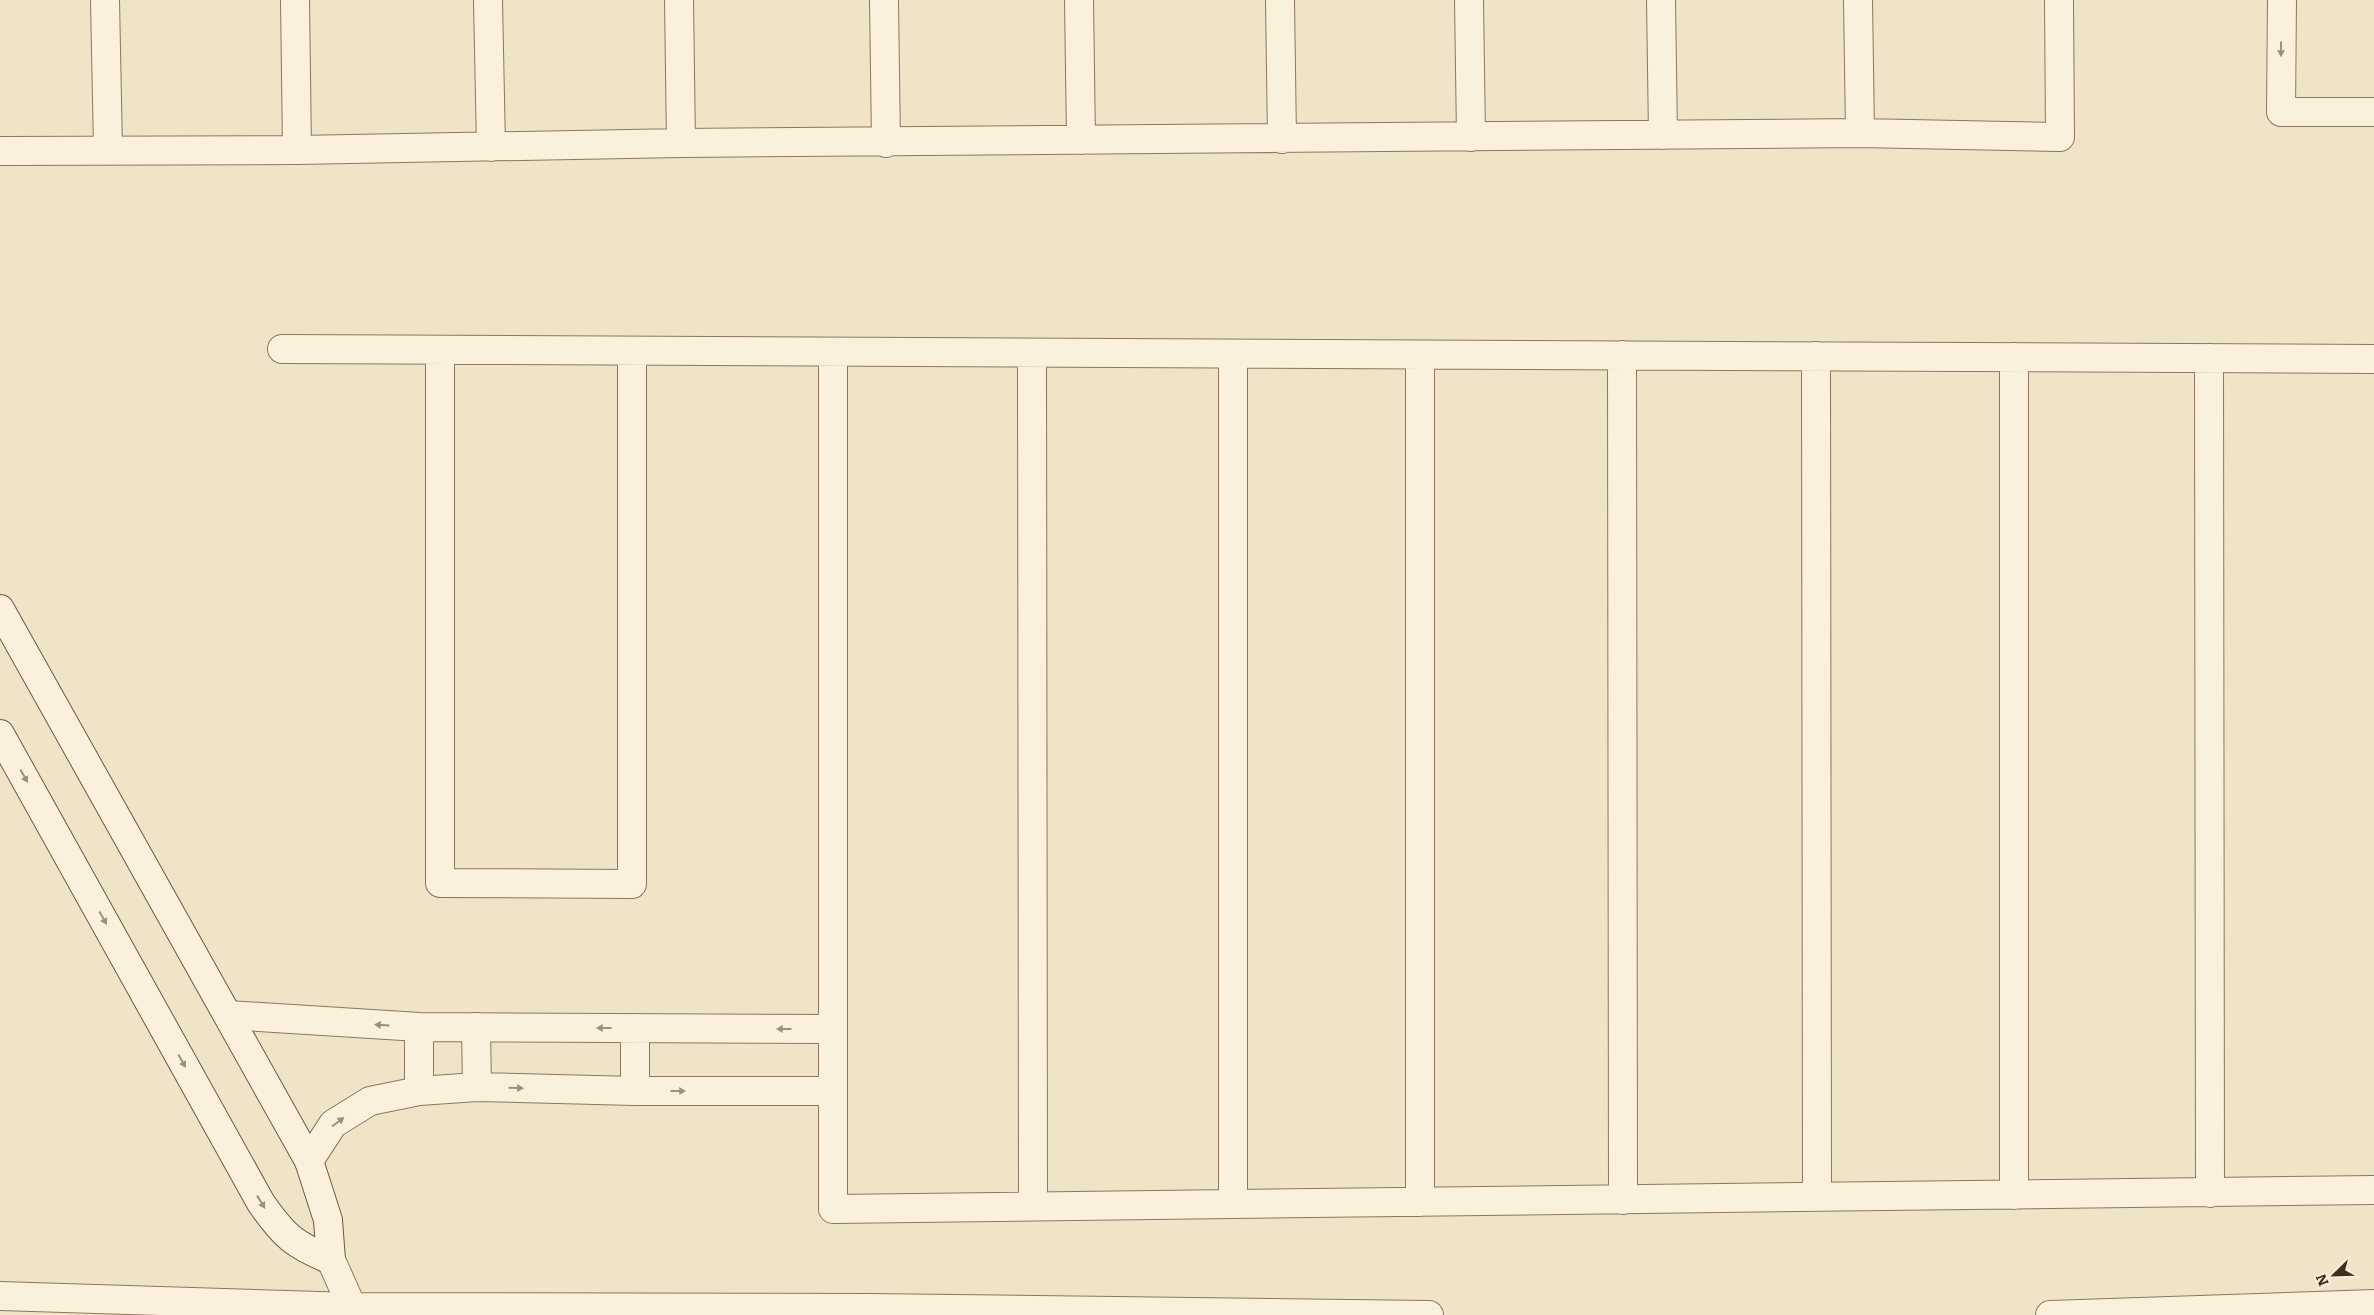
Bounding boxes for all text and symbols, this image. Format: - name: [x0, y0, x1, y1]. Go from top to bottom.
- one-way arrow: [2277, 41, 2285, 57]
- one-way arrow: [19, 770, 28, 783]
- one-way arrow: [98, 912, 107, 925]
- one-way arrow: [374, 1021, 390, 1029]
- one-way arrow: [596, 1024, 612, 1032]
- one-way arrow: [776, 1025, 792, 1033]
- one-way arrow: [177, 1054, 186, 1067]
- one-way arrow: [508, 1084, 524, 1092]
- one-way arrow: [671, 1087, 687, 1095]
- one-way arrow: [331, 1117, 345, 1127]
- one-way arrow: [256, 1196, 265, 1209]
- north arrow: [2309, 1250, 2359, 1300]
- text: N: [2310, 1271, 2333, 1290]

